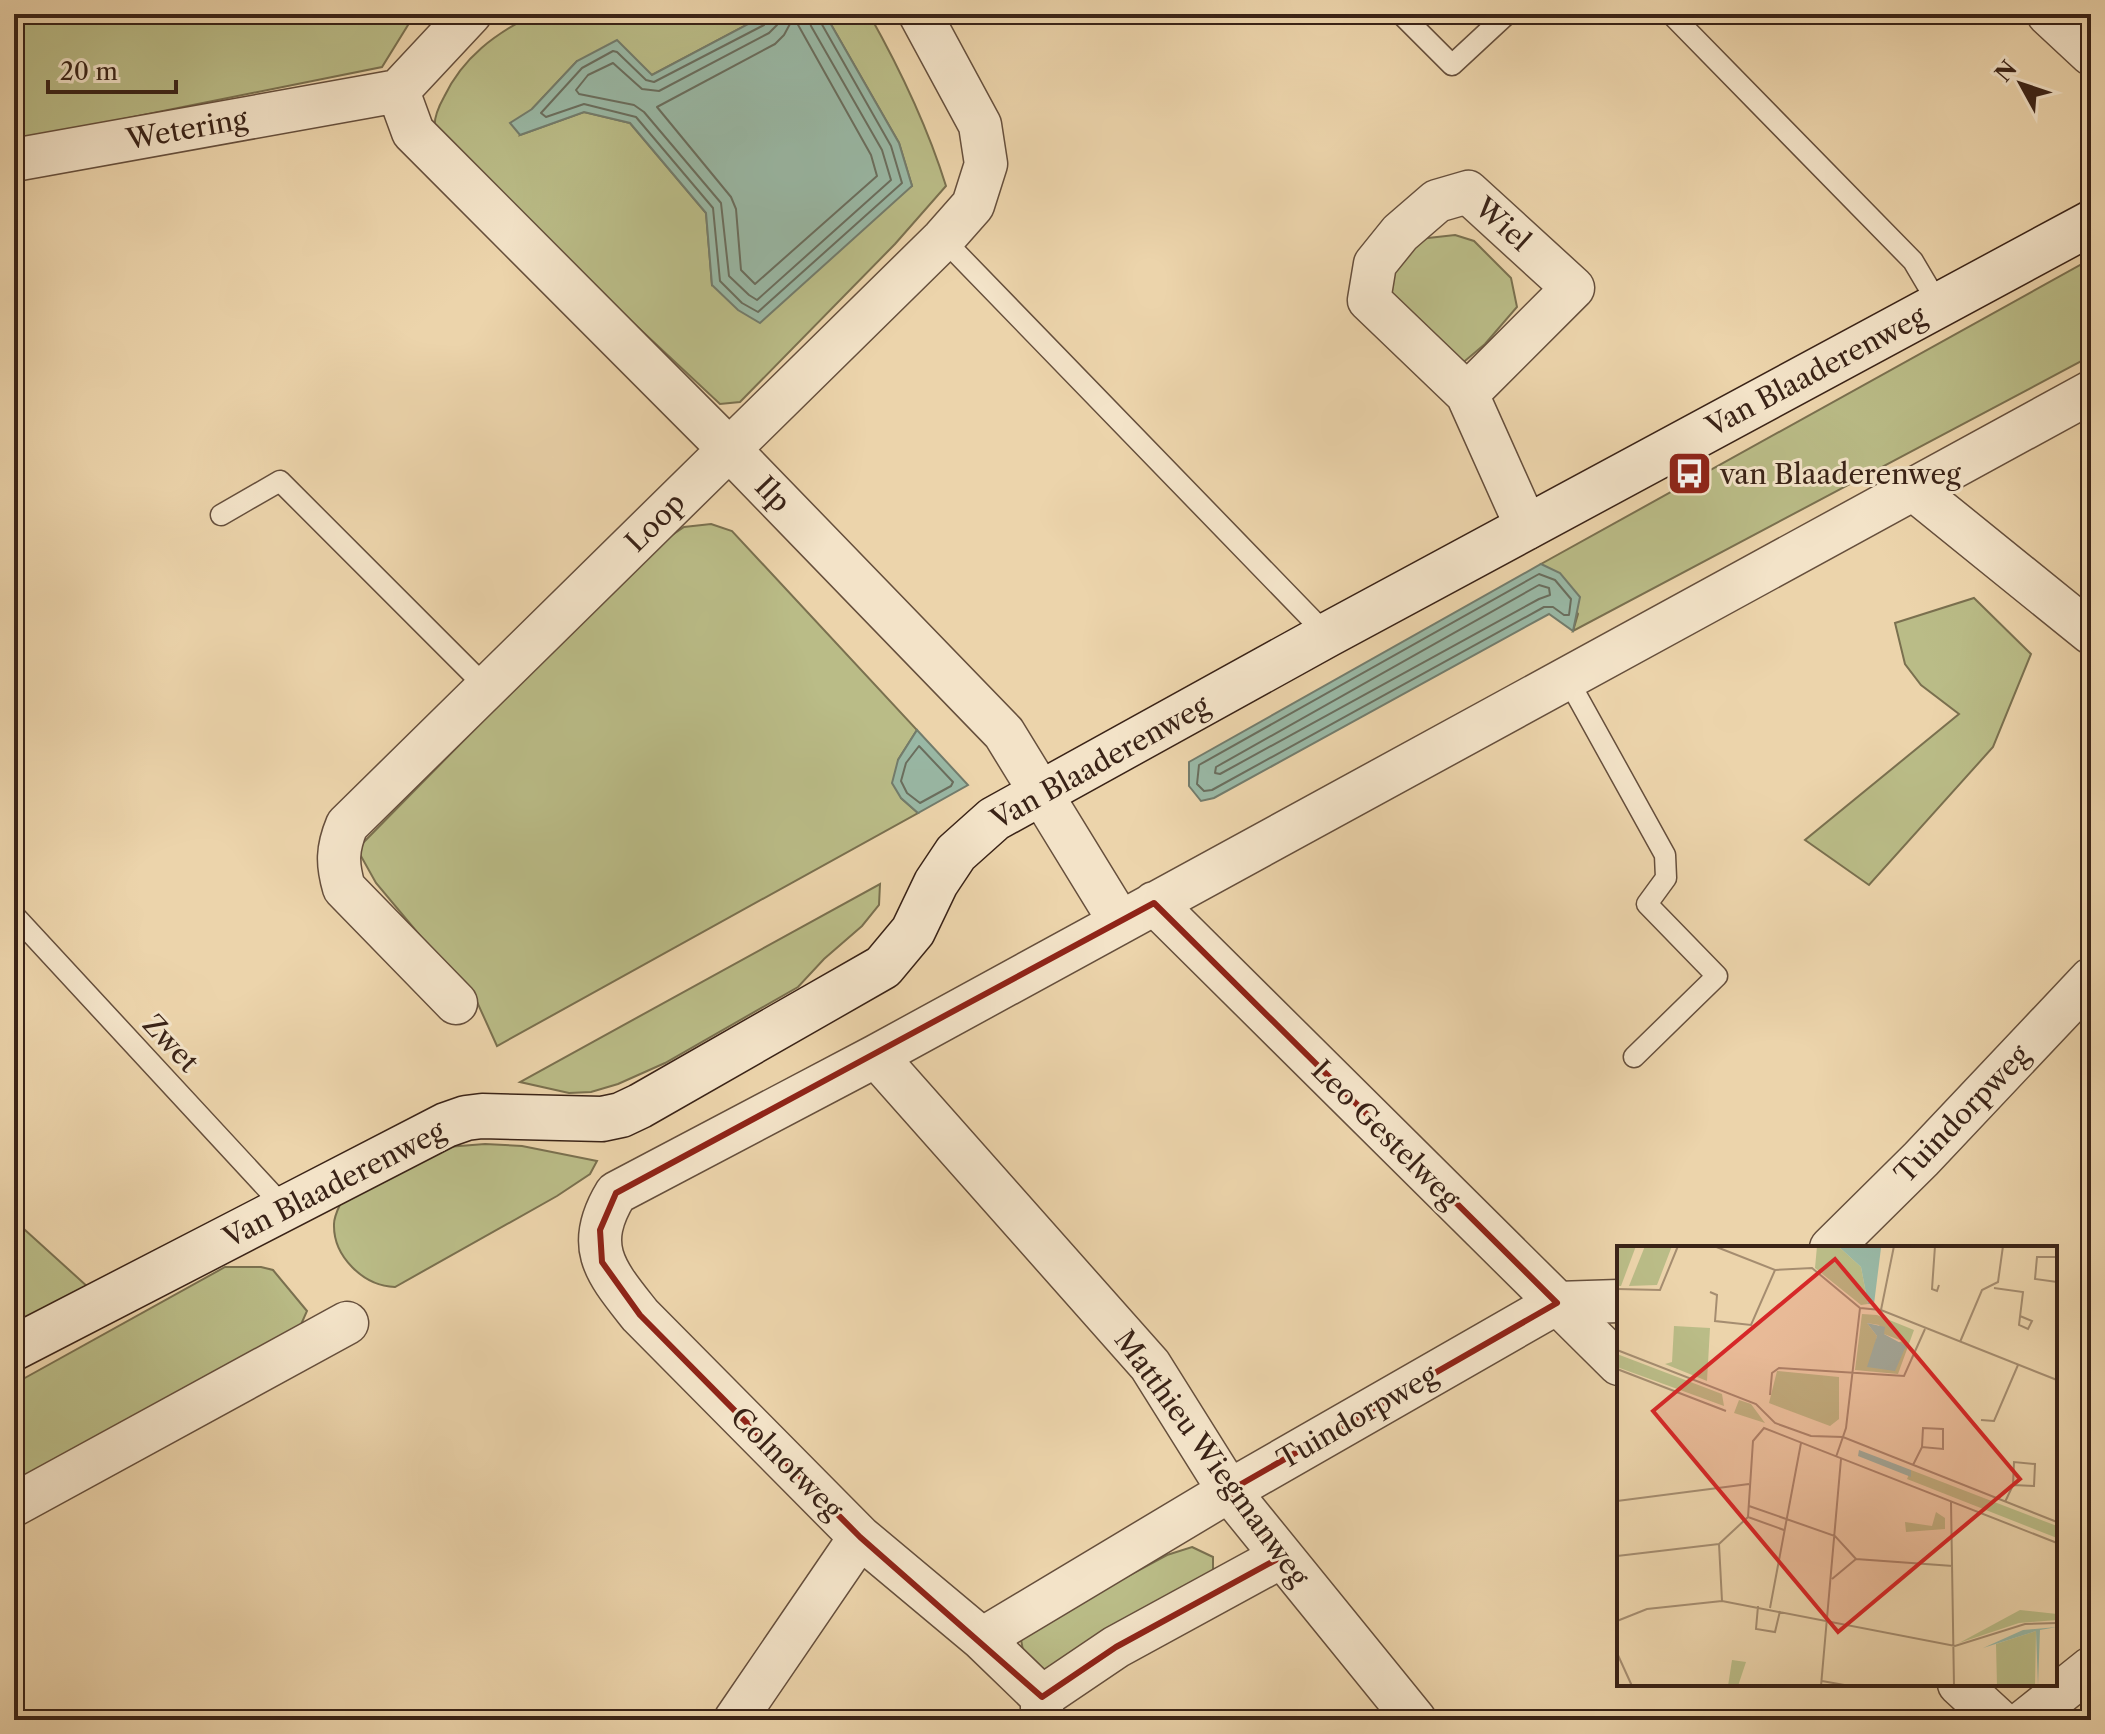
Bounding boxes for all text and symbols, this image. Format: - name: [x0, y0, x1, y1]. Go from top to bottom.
- scale bar: [48, 44, 176, 94]
- north arrow: [1981, 44, 2061, 124]
- text: N: [1990, 55, 2023, 87]
- text: 20 m: [60, 57, 118, 86]
- street label: Wetering: [123, 102, 250, 157]
- street label: Wiel: [1467, 190, 1538, 258]
- street label: Van Blaaderenweg: [1699, 299, 1932, 444]
- bus stop icon: van Blaaderenweg: [1665, 450, 1713, 498]
- place label: van Blaaderenweg: [1719, 457, 1961, 491]
- street label: Ilp: [748, 469, 798, 519]
- street label: Loop: [618, 485, 692, 559]
- street label: Van Blaaderenweg: [984, 688, 1215, 837]
- street label: Zwet: [136, 1007, 206, 1079]
- street label: Tuindorpweg: [1888, 1038, 2036, 1190]
- street label: Leo Gestelweg: [1305, 1053, 1467, 1215]
- street label: Van Blaaderenweg: [217, 1113, 451, 1255]
- inset map: [1617, 1246, 2057, 1686]
- street label: Matthieu Wiegmanweg: [1108, 1323, 1316, 1593]
- street label: Tuindorpweg: [1271, 1357, 1443, 1476]
- street label: Colnotweg: [724, 1400, 850, 1526]

